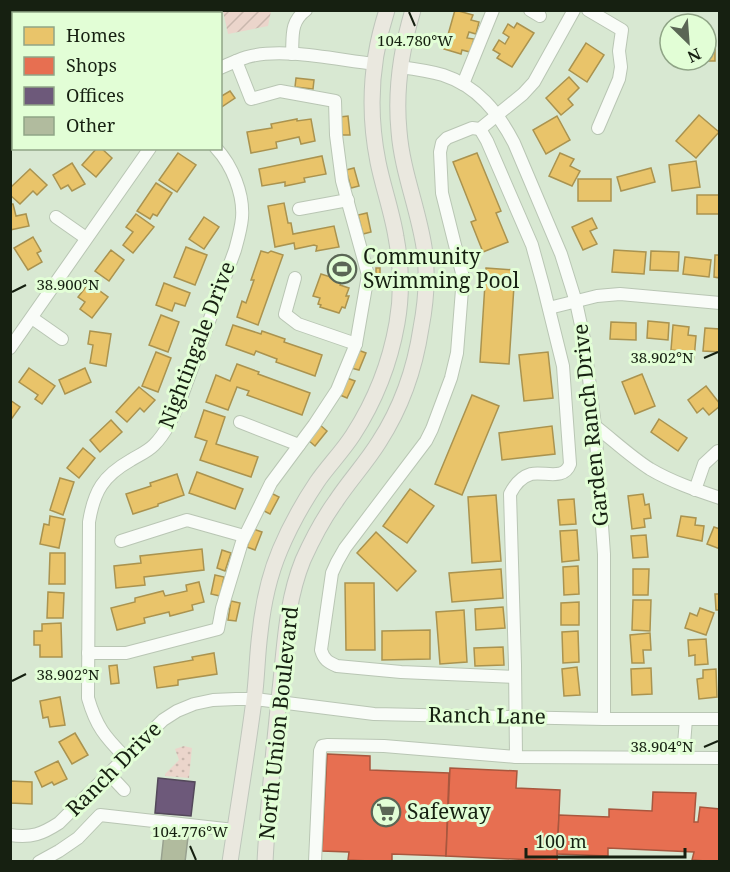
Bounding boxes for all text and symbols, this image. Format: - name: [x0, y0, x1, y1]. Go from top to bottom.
- legend: [12, 12, 222, 150]
- north arrow: [658, 12, 718, 72]
- text: Homes: [66, 23, 125, 47]
- text: 104.780°W: [377, 30, 453, 50]
- text: N: [684, 43, 705, 68]
- text: Shops: [66, 53, 117, 77]
- text: Offices: [66, 83, 124, 107]
- text: Other: [66, 113, 116, 137]
- place label: Community Swimming Pool: [363, 242, 520, 294]
- sports icon: Community Swimming Pool: [326, 253, 358, 285]
- street label: Nightingale Drive: [151, 257, 241, 432]
- text: 38.900°N: [36, 274, 100, 294]
- street label: Garden Ranch Drive: [565, 323, 615, 528]
- text: 38.902°N: [630, 347, 694, 367]
- street label: North Union Boulevard: [252, 605, 304, 841]
- text: 38.902°N: [36, 664, 100, 684]
- street label: Ranch Lane: [428, 700, 546, 730]
- street label: Ranch Drive: [60, 715, 167, 822]
- text: 38.904°N: [630, 736, 694, 756]
- supermarket icon: Safeway: [370, 796, 402, 828]
- place label: Safeway: [407, 797, 491, 825]
- text: 104.776°W: [152, 821, 228, 841]
- scale bar: [526, 821, 685, 859]
- text: 100 m: [535, 829, 587, 853]

